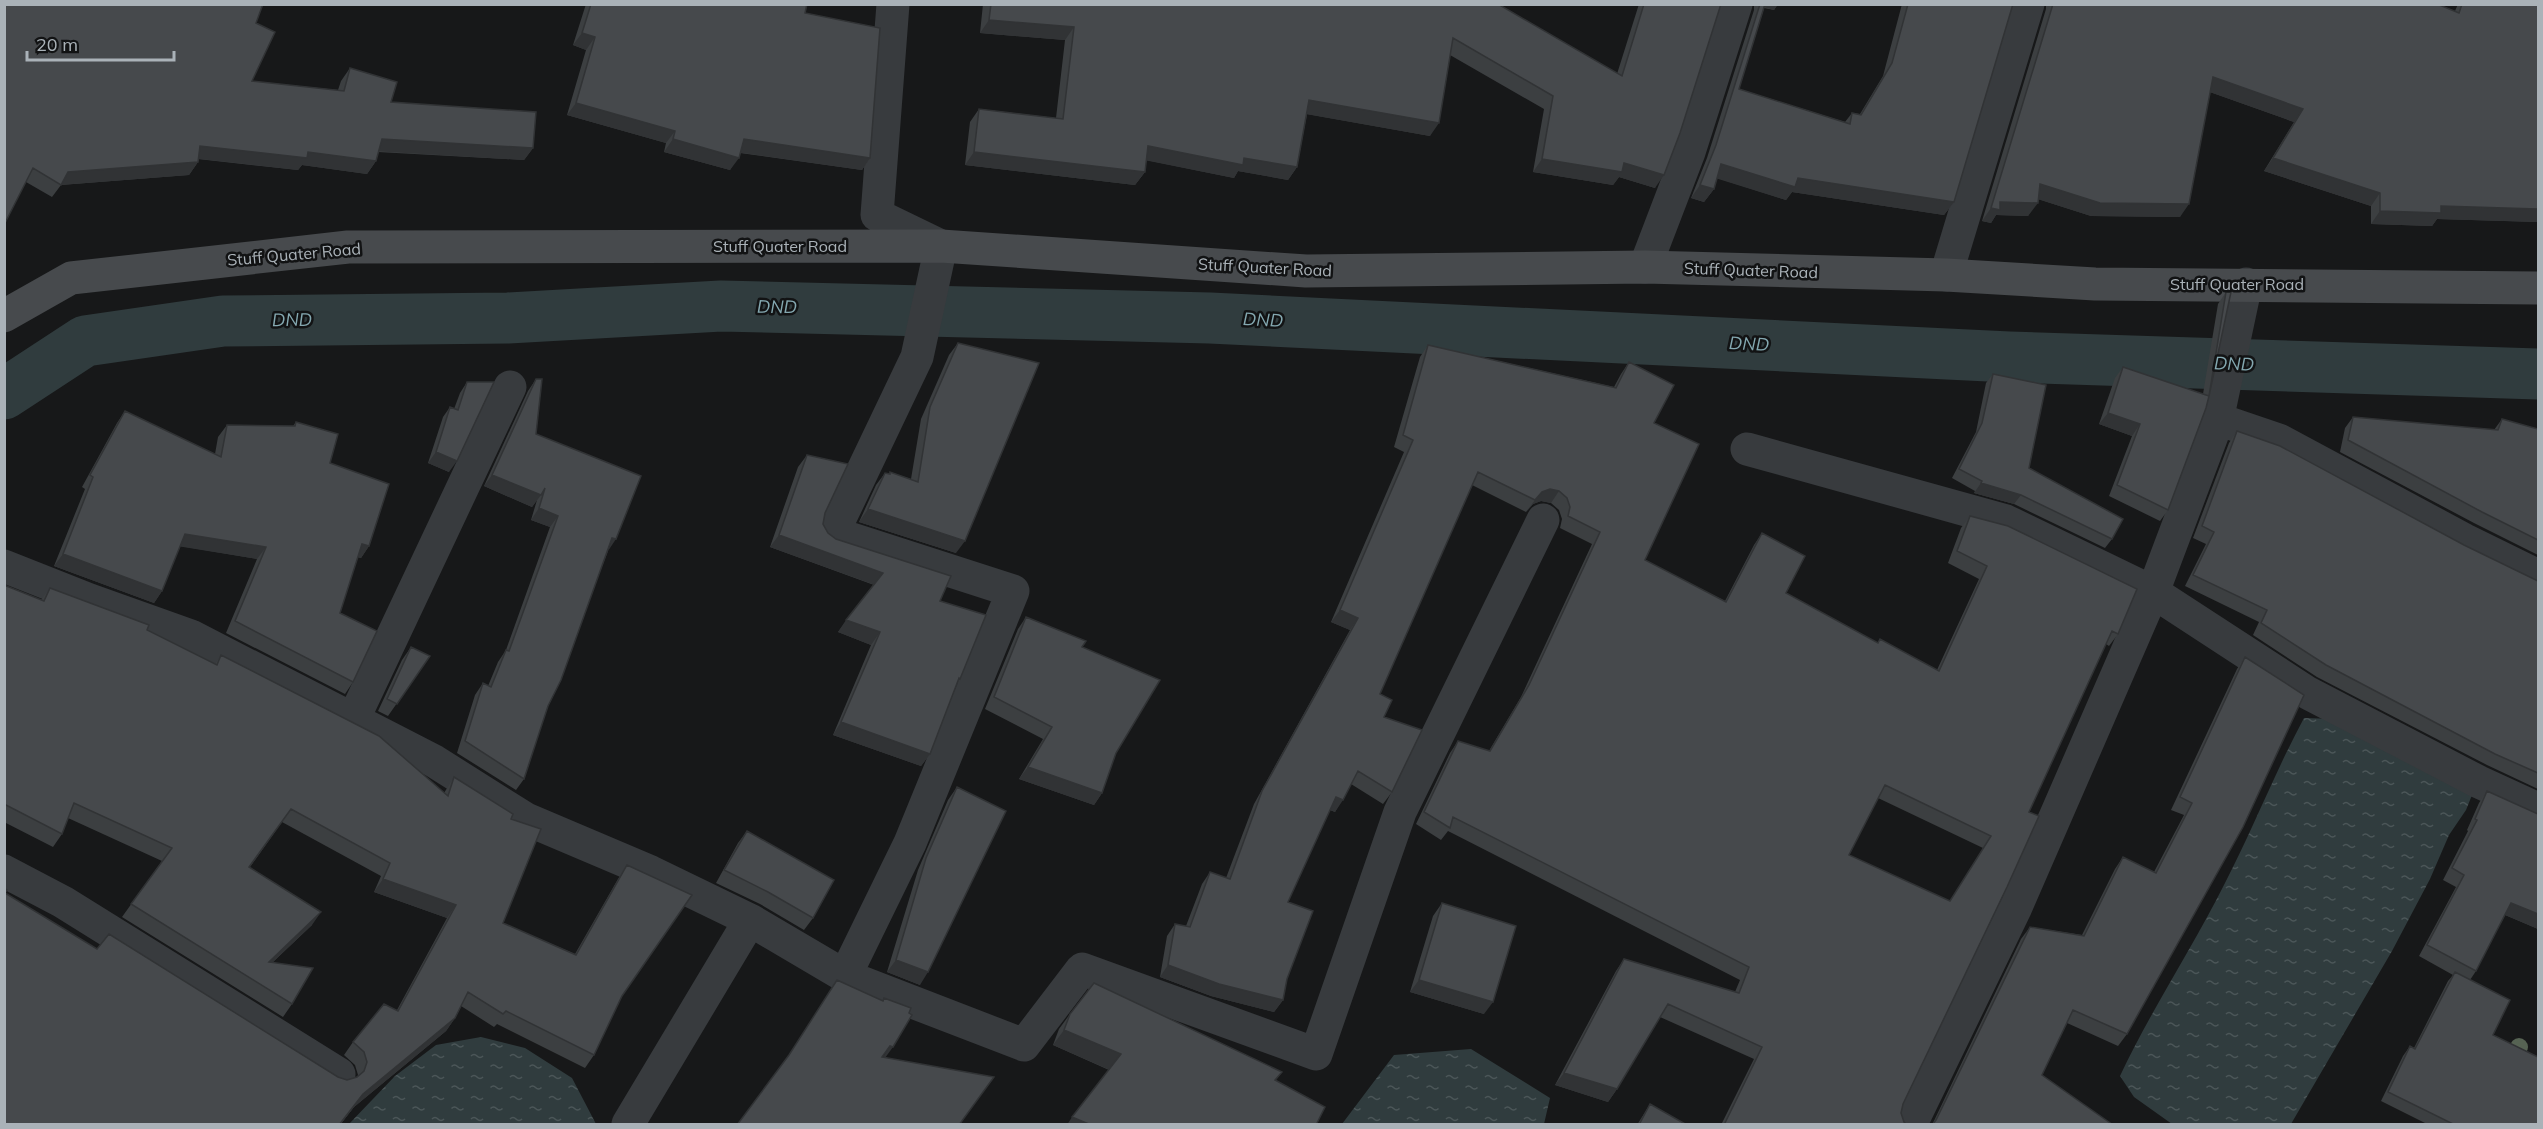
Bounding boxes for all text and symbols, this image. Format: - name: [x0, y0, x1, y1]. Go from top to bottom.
- scale bar: [27, 24, 174, 62]
- text: 20 m: [36, 33, 78, 56]
- street label: Stuff Quater Road: [713, 236, 847, 256]
- street label: Stuff Quater Road: [226, 238, 362, 270]
- street label: Stuff Quater Road: [1198, 254, 1332, 280]
- street label: Stuff Quater Road: [1684, 258, 1818, 282]
- street label: Stuff Quater Road: [2170, 274, 2304, 294]
- water label: DND: [757, 295, 797, 318]
- water label: DND: [1242, 307, 1284, 332]
- water label: DND: [272, 308, 312, 331]
- water label: DND: [1728, 331, 1770, 356]
- water label: DND: [2213, 351, 2255, 376]

